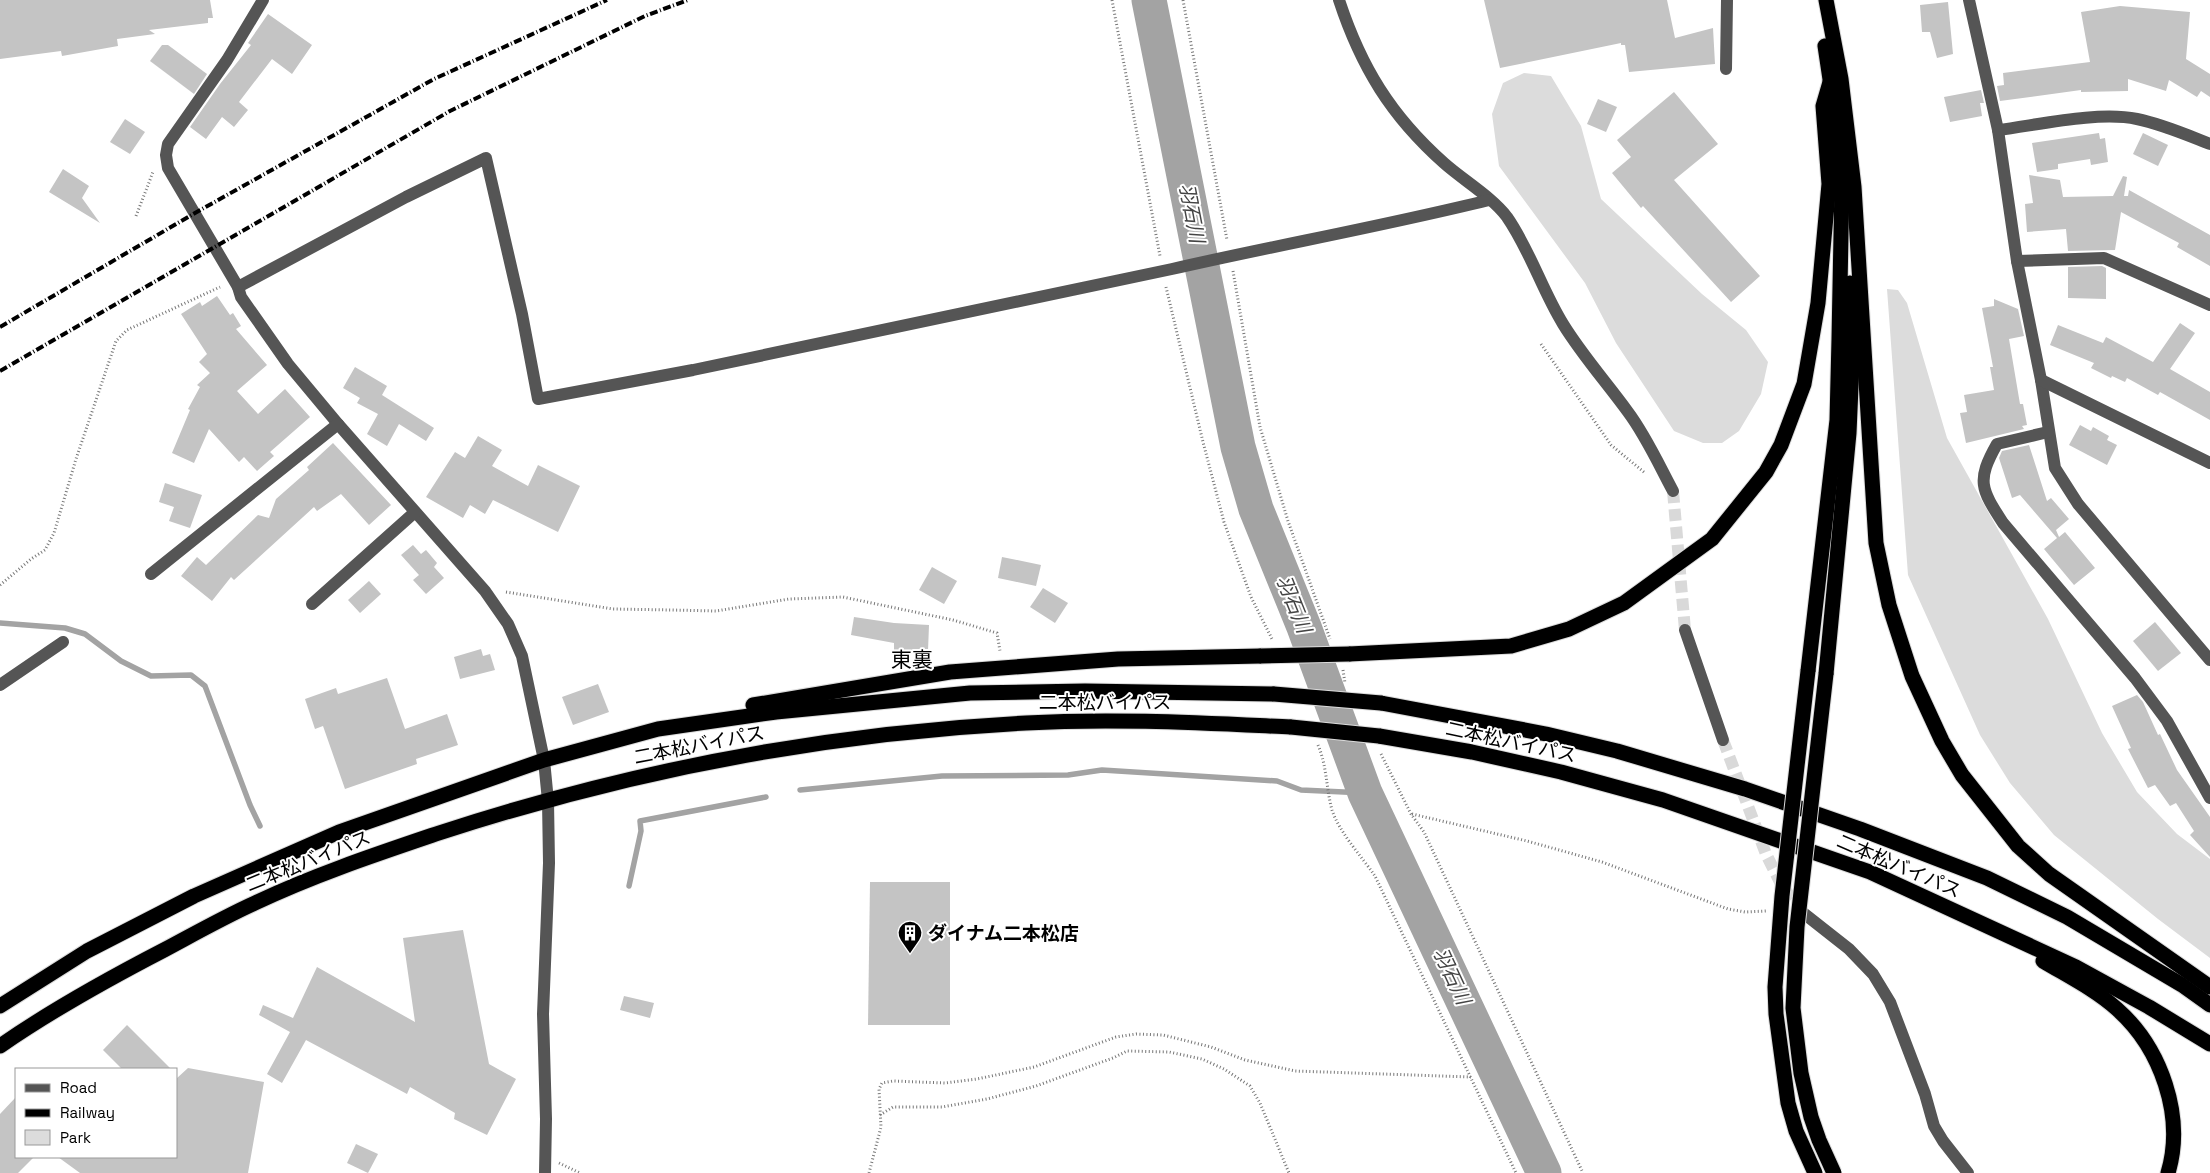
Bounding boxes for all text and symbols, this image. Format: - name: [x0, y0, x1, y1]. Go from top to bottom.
- water label: 羽石川: [1174, 181, 1211, 247]
- water label: 羽石川: [1271, 571, 1318, 639]
- district label: 東裏: [891, 646, 933, 673]
- street label: 二本松バイパス: [1039, 690, 1171, 715]
- street label: 二本松バイパス: [1444, 716, 1578, 768]
- street label: 二本松バイパス: [632, 720, 766, 770]
- street label: 二本松バイパス: [242, 825, 374, 897]
- street label: 二本松バイパス: [1833, 829, 1965, 903]
- building icon: ダイナム二本松店: [897, 920, 923, 954]
- place label: ダイナム二本松店: [928, 921, 1079, 946]
- water label: 羽石川: [1428, 943, 1477, 1010]
- legend: [15, 1068, 178, 1158]
- text: Road: [60, 1078, 97, 1097]
- text: Railway: [60, 1103, 115, 1122]
- text: Park: [60, 1128, 91, 1147]

